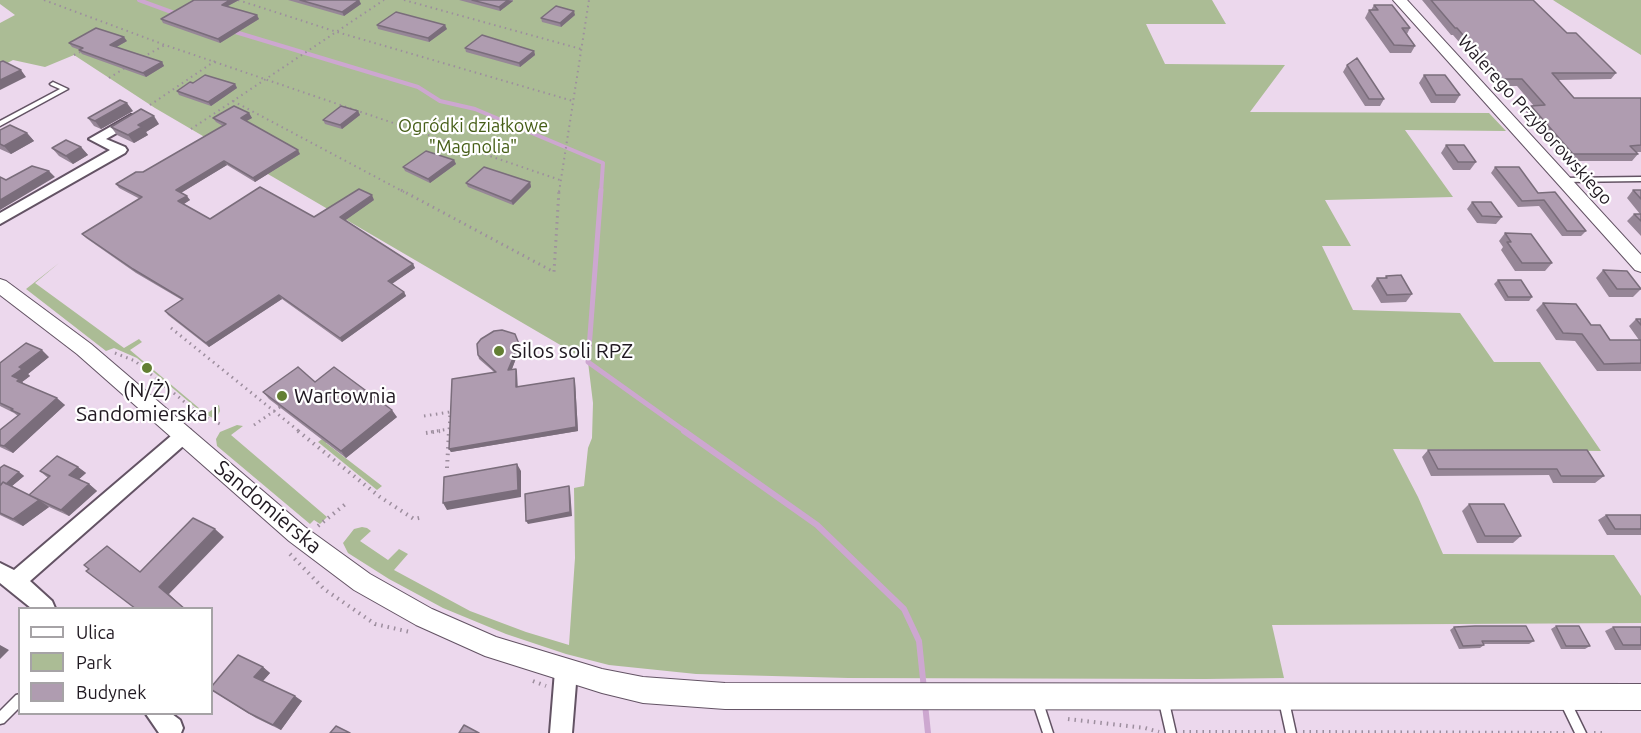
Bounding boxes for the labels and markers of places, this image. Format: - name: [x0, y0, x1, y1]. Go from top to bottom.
- place label: Silos soli RPZ: [511, 338, 633, 364]
- marker: Silos soli RPZ: [492, 344, 506, 358]
- marker: (N/Ż) Sandomierska I: [140, 361, 154, 375]
- place label: (N/Ż) Sandomierska I: [76, 377, 218, 427]
- place label: Wartownia: [294, 383, 396, 409]
- marker: Wartownia: [275, 389, 289, 403]

